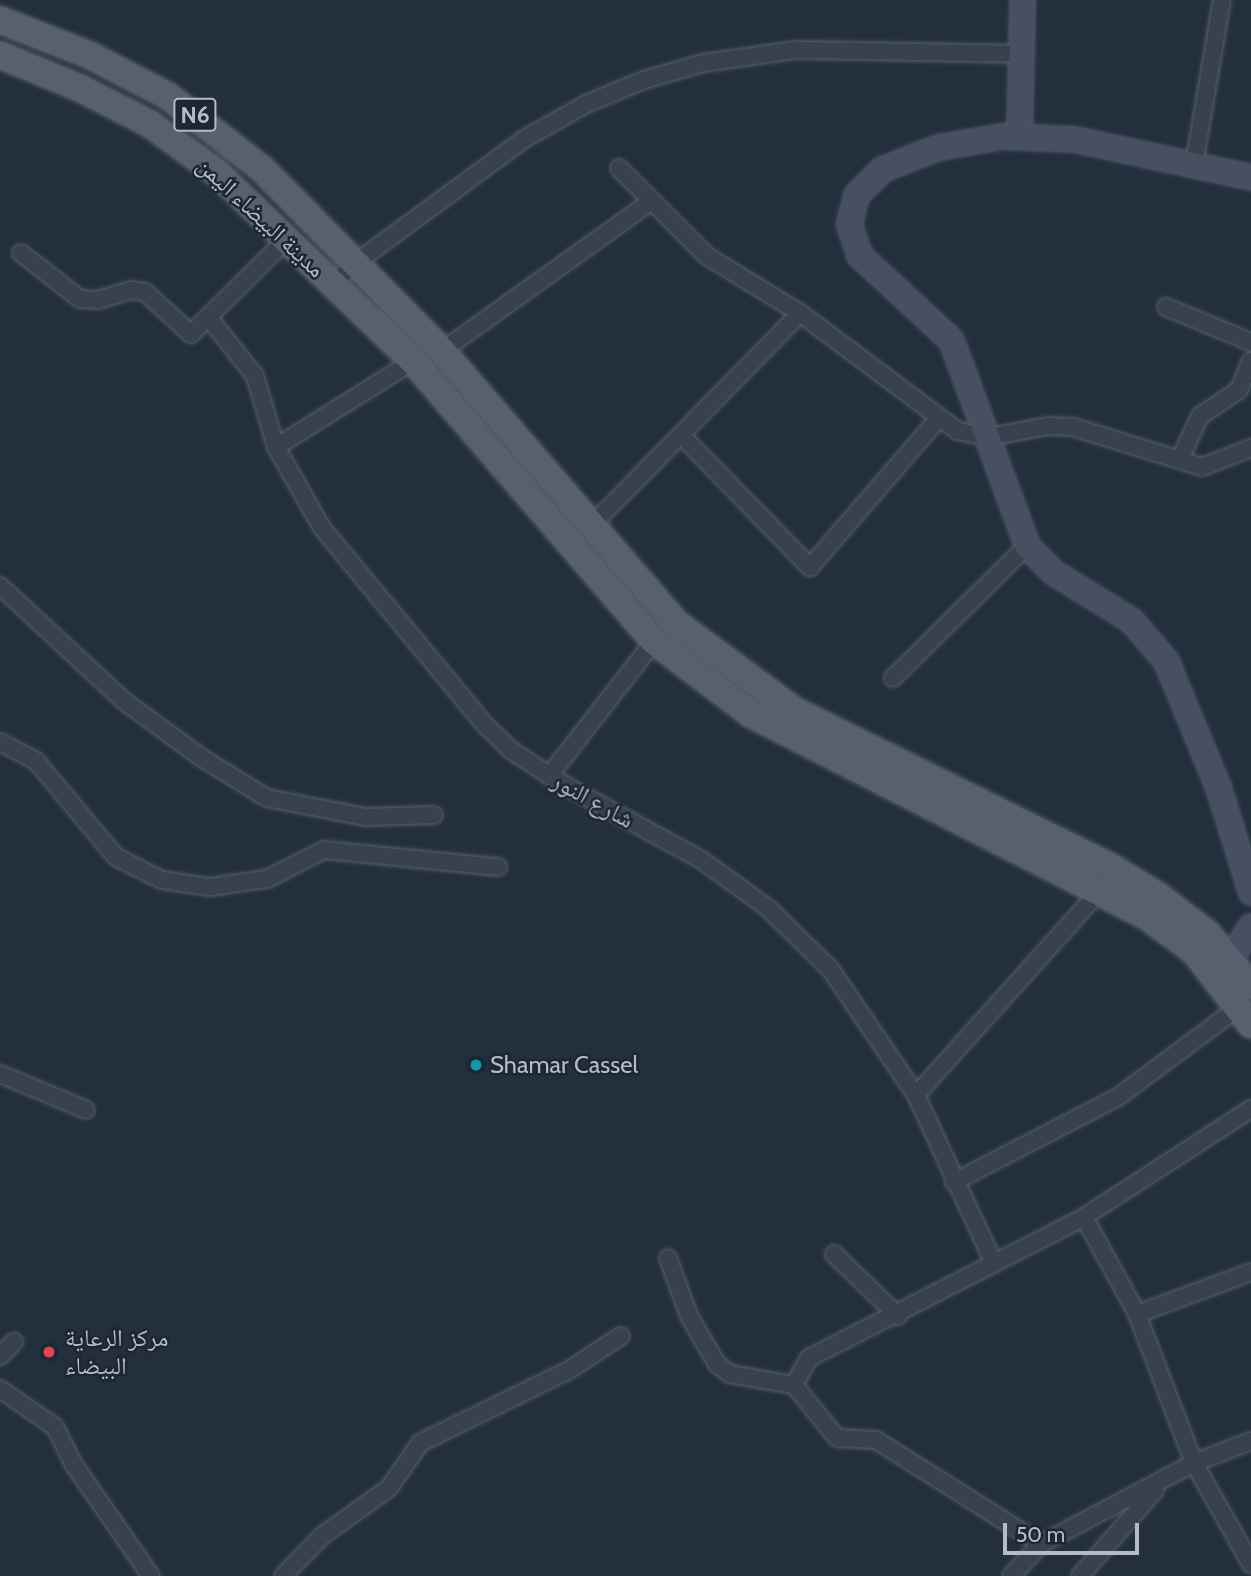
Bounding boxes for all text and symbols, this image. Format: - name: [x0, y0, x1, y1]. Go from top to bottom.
- road number: N6: [172, 96, 218, 134]
- street label: مدينة البيضاء اليمن: [191, 150, 331, 284]
- street label: شارع النور: [547, 766, 639, 834]
- place label: Shamar Cassel: [490, 1051, 638, 1079]
- marker: Shamar Cassel: [468, 1057, 484, 1073]
- place label: مركز الرعاية البيضاء: [65, 1324, 168, 1380]
- marker: مركز الرعاية البيضاء: [39, 1342, 59, 1362]
- scale bar: [1006, 1510, 1142, 1554]
- text: 50 m: [1016, 1522, 1065, 1547]

